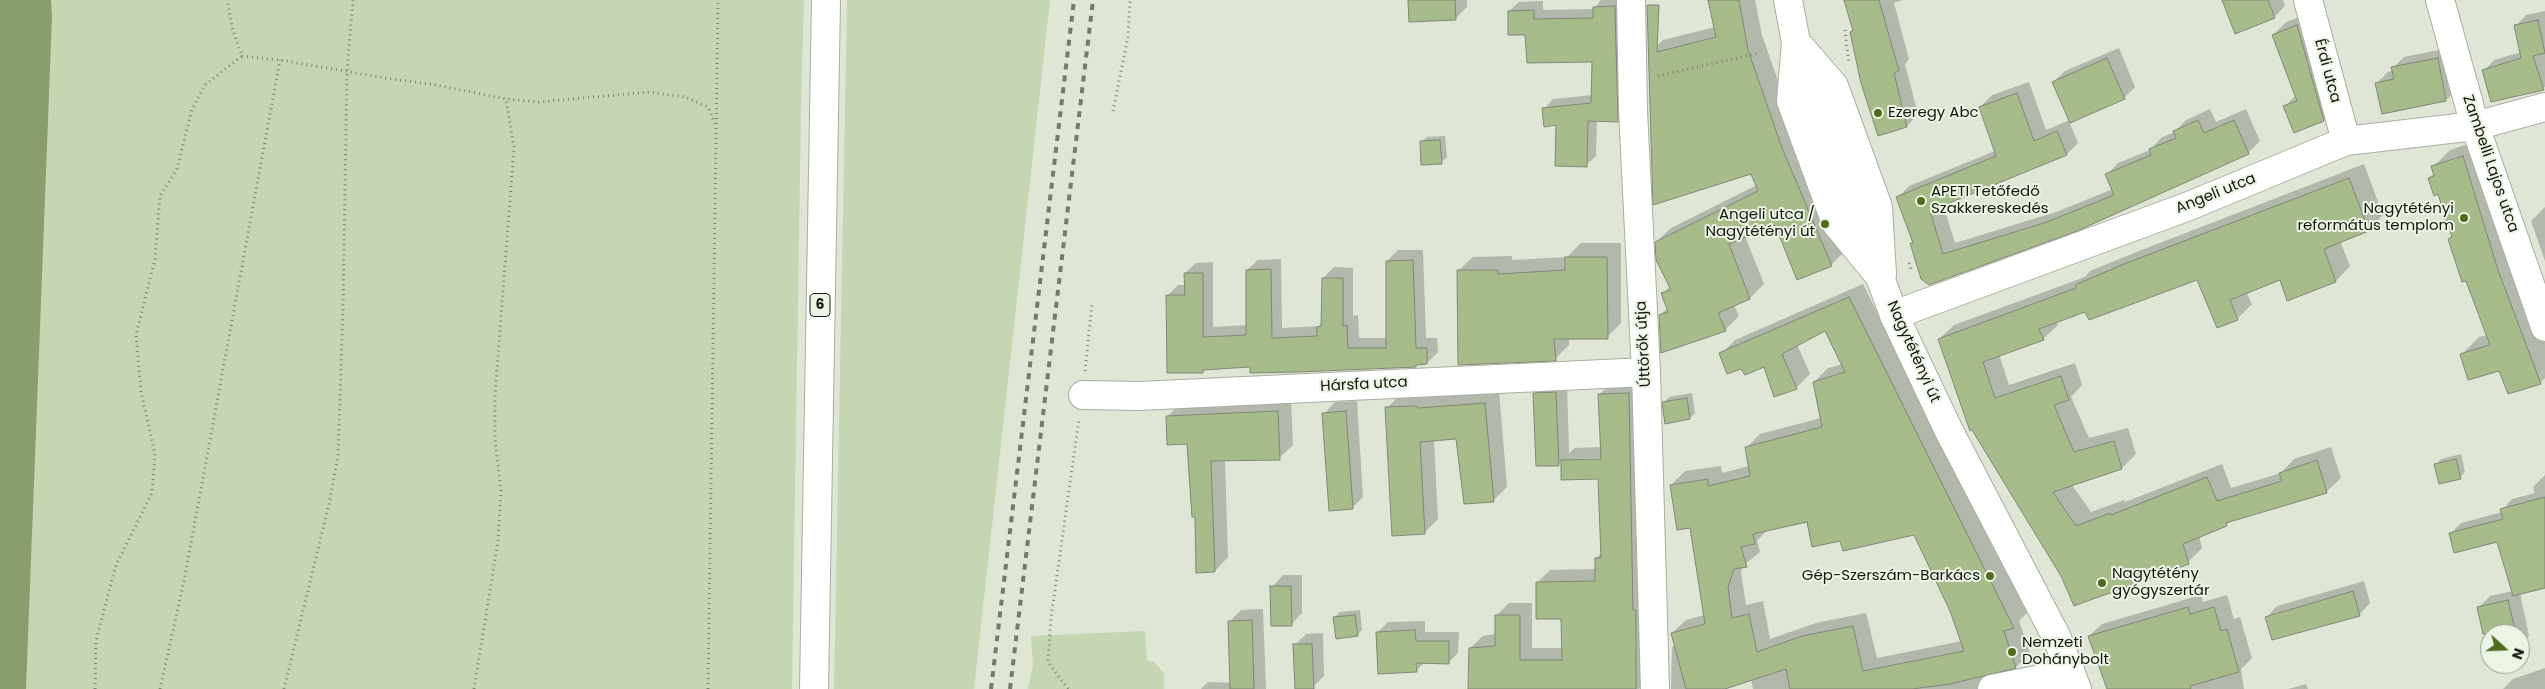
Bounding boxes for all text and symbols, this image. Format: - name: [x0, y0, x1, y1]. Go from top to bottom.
- street label: Érdi utca: [2310, 37, 2344, 105]
- street label: Zambelli Lajos utca: [2458, 93, 2522, 235]
- place label: Ezeregy Abc: [1888, 104, 1979, 122]
- marker: Ezeregy Abc: [1872, 107, 1884, 119]
- street label: Angeli utca: [2173, 170, 2259, 218]
- place label: APETI Tetőfedő Szakkereskedés: [1931, 183, 2049, 218]
- marker: APETI Tetőfedő Szakkereskedés: [1915, 195, 1927, 207]
- place label: Nagytétényi református templom: [2297, 200, 2454, 235]
- place label: Angeli utca / Nagytétényi út: [1705, 206, 1815, 241]
- marker: Nagytétényi református templom: [2458, 212, 2470, 224]
- marker: Angeli utca / Nagytétényi út: [1819, 218, 1831, 230]
- road number: 6: [810, 294, 830, 316]
- street label: Nagytétényi út: [1882, 298, 1944, 406]
- street label: Úttörők útja: [1633, 300, 1655, 388]
- street label: Hársfa utca: [1320, 374, 1408, 396]
- place label: Nagytétény gyógyszertár: [2112, 565, 2210, 600]
- place label: Gép-Szerszám-Barkács: [1802, 567, 1980, 585]
- marker: Gép-Szerszám-Barkács: [1984, 570, 1996, 582]
- marker: Nagytétény gyógyszertár: [2096, 577, 2108, 589]
- north arrow: [2480, 624, 2530, 674]
- place label: Nemzeti Dohánybolt: [2022, 634, 2109, 669]
- text: N: [2507, 645, 2529, 662]
- marker: Nemzeti Dohánybolt: [2006, 646, 2018, 658]

